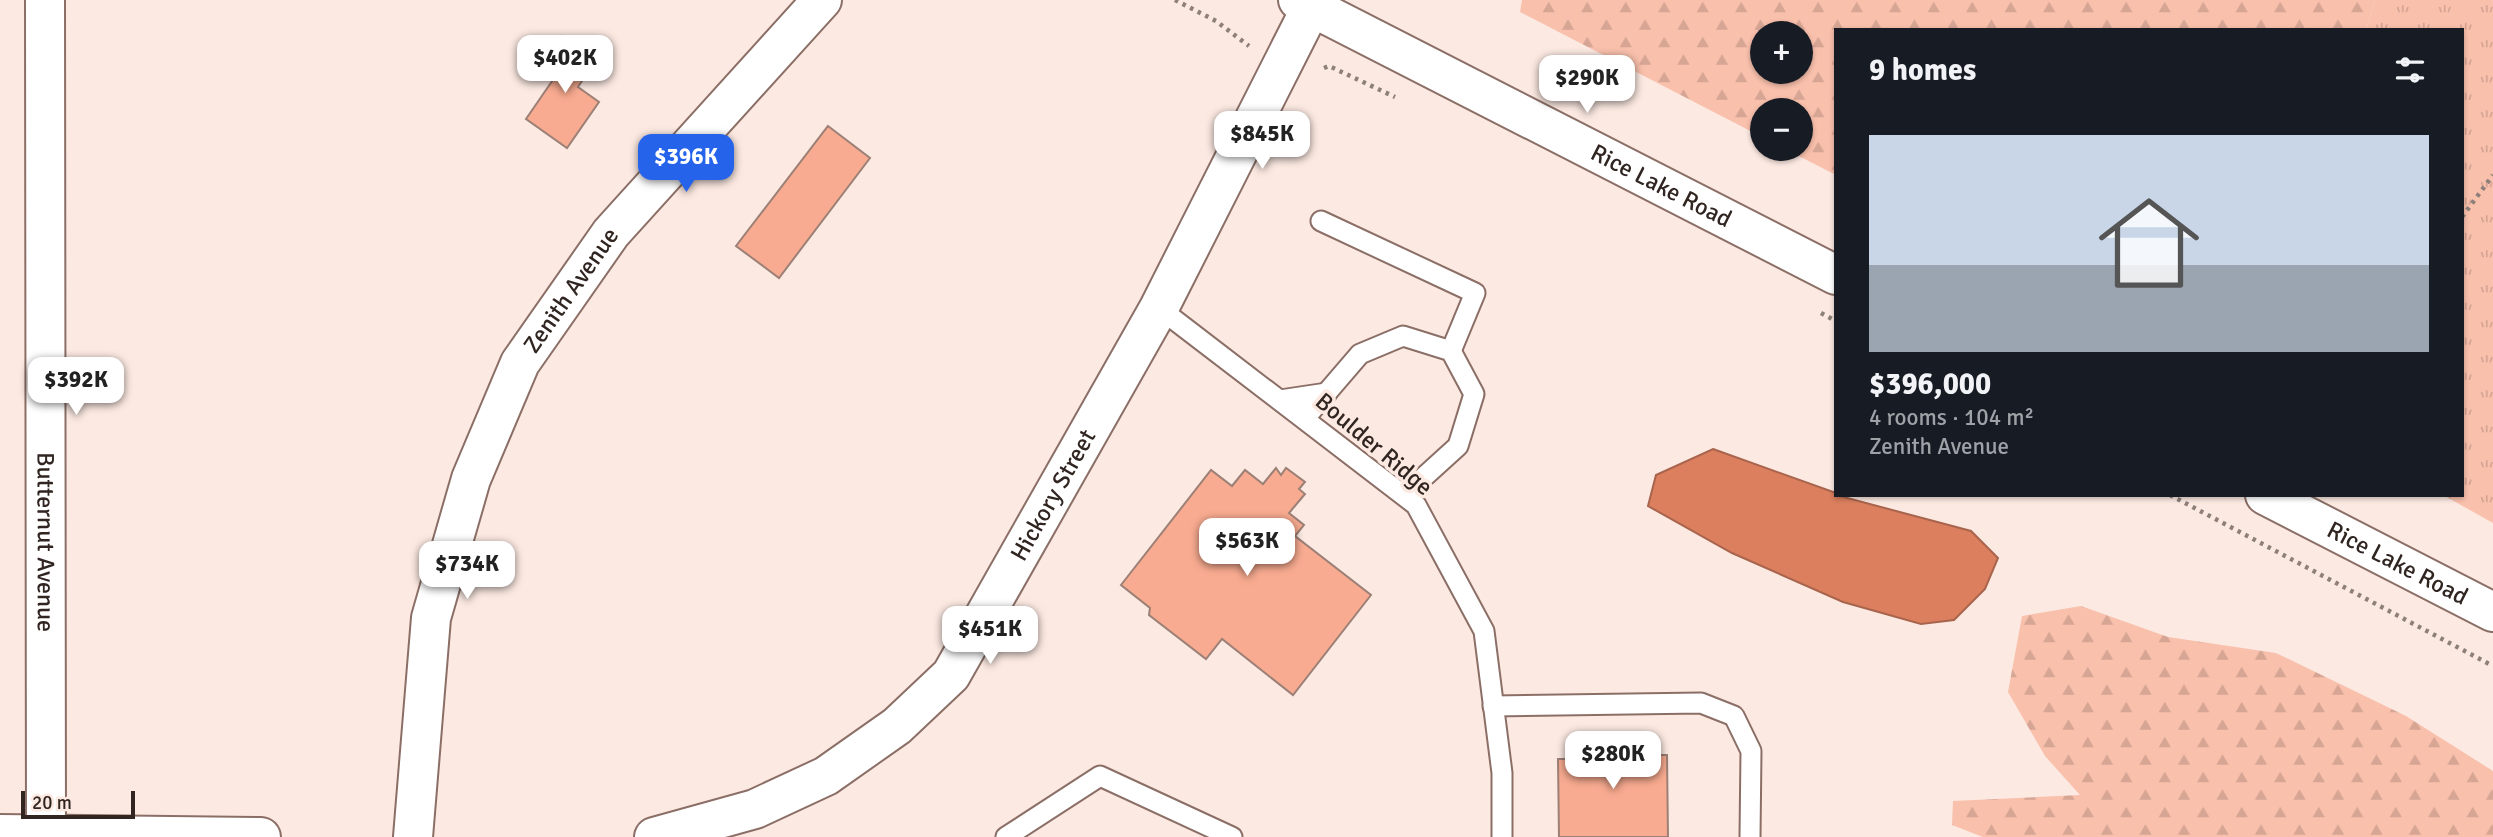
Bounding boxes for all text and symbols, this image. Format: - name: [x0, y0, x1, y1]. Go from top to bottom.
- map controls: [1750, 21, 1813, 161]
- button: +: [1750, 21, 1813, 84]
- pin: $402K: [516, 36, 614, 95]
- text: $402K: [533, 43, 597, 72]
- icon: filters: [2391, 51, 2429, 89]
- text: 9 homes: [1869, 52, 1976, 89]
- pin: $290K: [1538, 55, 1636, 115]
- text: $290K: [1555, 63, 1619, 92]
- button: −: [1750, 98, 1813, 161]
- pin: $845K: [1213, 111, 1311, 171]
- text: $845K: [1230, 119, 1294, 148]
- pin: $396K: [637, 134, 735, 194]
- street label: Rice Lake Road: [1586, 137, 1737, 234]
- text: $396K: [654, 142, 718, 171]
- icon: home: [2086, 180, 2212, 306]
- street label: Zenith Avenue: [517, 222, 625, 359]
- pin: $392K: [27, 358, 125, 417]
- text: $392K: [44, 365, 108, 394]
- text: $396,000: [1869, 366, 1991, 403]
- street label: Boulder Ridge: [1309, 386, 1439, 502]
- text: 4 rooms · 104 m²: [1869, 403, 2034, 432]
- street label: Hickory Street: [1004, 424, 1102, 566]
- text: Zenith Avenue: [1869, 432, 2009, 461]
- street label: Butternut Avenue: [31, 452, 61, 632]
- street label: Rice Lake Road: [2322, 514, 2473, 612]
- pin: $563K: [1198, 518, 1296, 578]
- text: $563K: [1215, 526, 1279, 555]
- pin: $734K: [418, 542, 516, 601]
- text: $734K: [435, 549, 499, 578]
- pin: $451K: [941, 606, 1039, 666]
- text: $451K: [958, 614, 1022, 643]
- pin: $280K: [1564, 732, 1662, 791]
- text: $280K: [1581, 739, 1645, 768]
- scale bar: [21, 788, 135, 820]
- text: 20 m: [32, 791, 72, 815]

